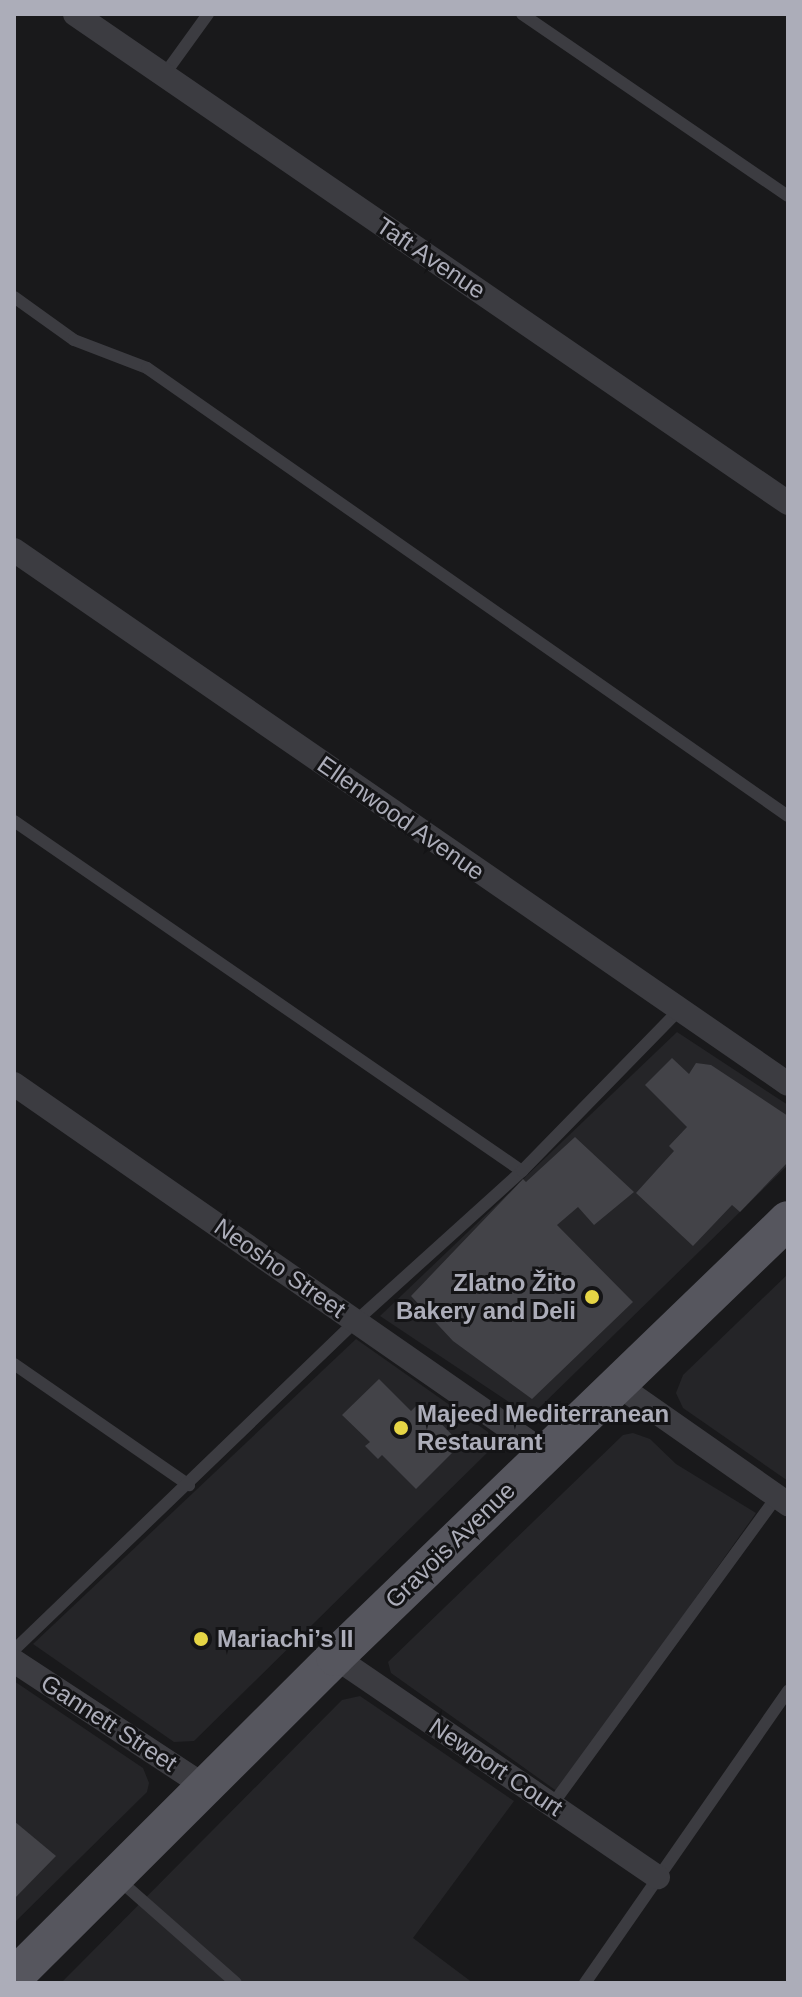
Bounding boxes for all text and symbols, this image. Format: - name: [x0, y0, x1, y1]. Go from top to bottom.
- street label: Taft Avenue: [371, 211, 491, 305]
- street label: Ellenwood Avenue: [311, 749, 491, 887]
- street label: Neosho Street: [209, 1212, 351, 1324]
- place label: Zlatno Žito Bakery and Deli: [396, 1269, 576, 1325]
- marker: Zlatno Žito Bakery and Deli: [583, 1288, 601, 1306]
- place label: Majeed Mediterranean Restaurant: [417, 1400, 669, 1456]
- marker: Majeed Mediterranean Restaurant: [392, 1419, 410, 1437]
- street label: Gravois Avenue: [379, 1475, 521, 1615]
- place label: Mariachi’s II: [217, 1625, 354, 1653]
- marker: Mariachi’s II: [192, 1630, 210, 1648]
- street label: Gannett Street: [36, 1668, 182, 1778]
- street label: Newport Court: [424, 1712, 568, 1822]

